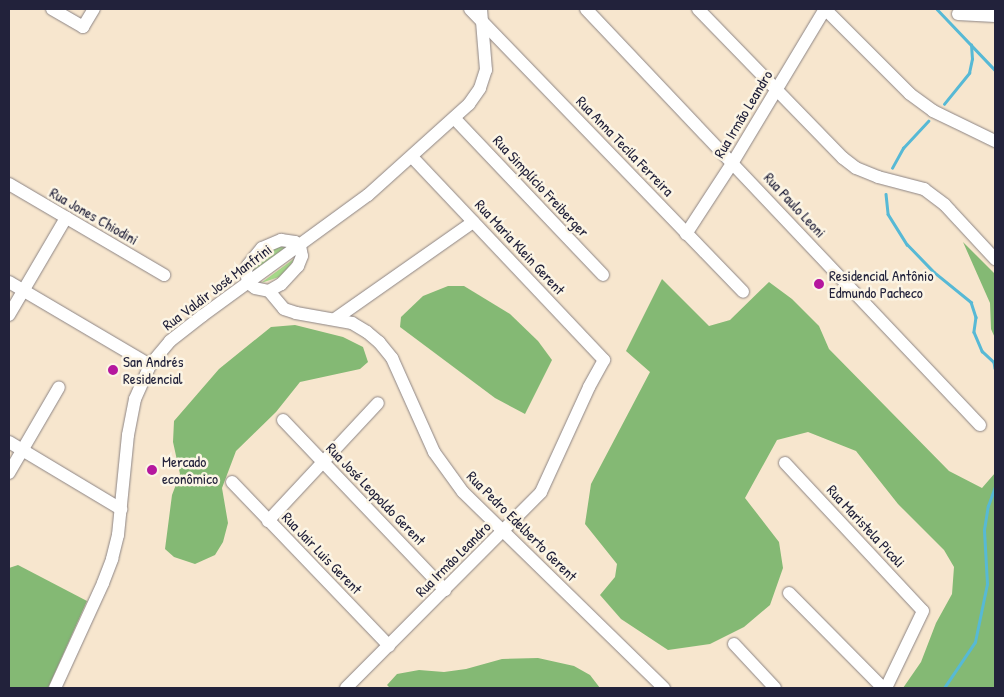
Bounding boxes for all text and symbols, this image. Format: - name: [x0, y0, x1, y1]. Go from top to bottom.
- street label: Rua Irmão Leandro: [710, 67, 776, 161]
- street label: Rua Anna Tecila Ferreira: [573, 92, 677, 200]
- street label: Rua Simplício Freiberger: [489, 132, 593, 240]
- street label: Rua Paulo Leoni: [760, 169, 830, 241]
- street label: Rua Jones Chiodini: [47, 183, 141, 249]
- street label: Rua Maria Klein Gerent: [471, 196, 569, 298]
- street label: Rua Valdir José Manfrini: [159, 240, 275, 334]
- place label: Residencial Antônio Edmundo Pacheco: [829, 266, 934, 301]
- marker: Residencial Antônio Edmundo Pacheco: [813, 278, 825, 290]
- place label: San Andrés Residencial: [123, 352, 183, 387]
- marker: San Andrés Residencial: [107, 364, 119, 376]
- street label: Rua José Leopoldo Gerent: [323, 439, 429, 549]
- place label: Mercado econômico: [162, 452, 218, 487]
- marker: Mercado econômico: [146, 464, 158, 476]
- street label: Rua Pedro Edelberto Gerent: [463, 467, 581, 585]
- street label: Rua Maristela Picoli: [823, 481, 909, 571]
- street label: Rua Jair Luis Gerent: [278, 508, 366, 598]
- street label: Rua Irmão Leandro: [412, 518, 494, 600]

